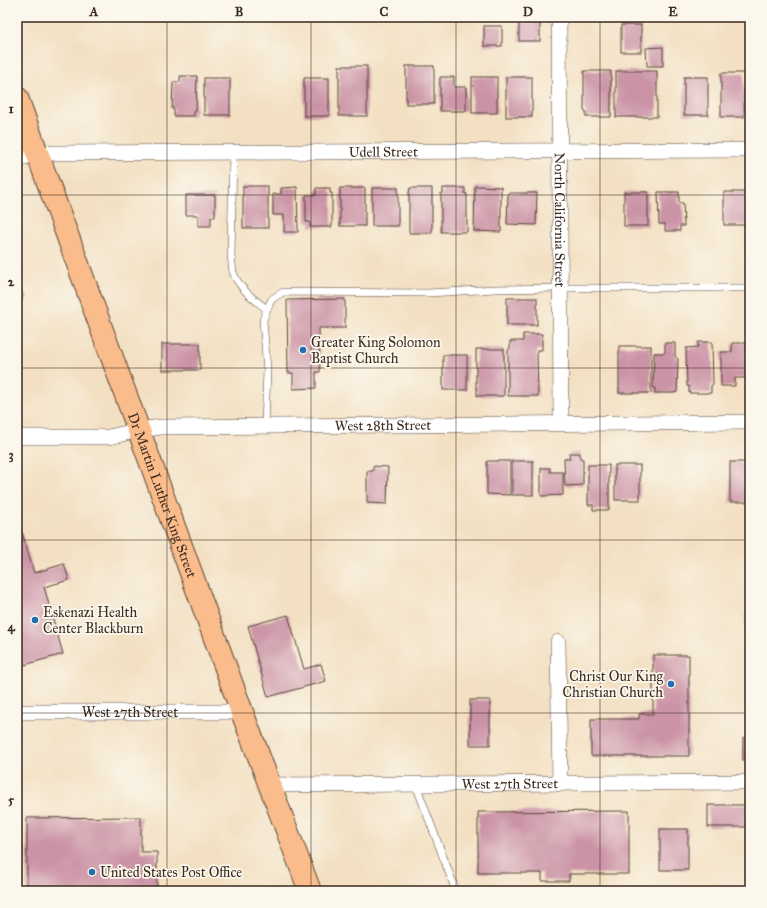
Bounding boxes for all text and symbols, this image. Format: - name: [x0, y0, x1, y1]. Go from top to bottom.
- text: A: [89, 4, 99, 20]
- text: B: [235, 4, 244, 20]
- text: C: [380, 4, 389, 20]
- text: D: [523, 4, 533, 20]
- text: E: [668, 4, 678, 20]
- text: 1: [8, 101, 14, 117]
- street label: Udell Street: [349, 143, 418, 161]
- street label: North California Street: [551, 152, 568, 288]
- text: 2: [8, 274, 15, 290]
- place label: Greater King Solomon Baptist Church: [311, 334, 441, 367]
- marker: Greater King Solomon Baptist Church: [298, 345, 308, 355]
- street label: Dr Martin Luther King Street: [124, 410, 200, 580]
- street label: West 28th Street: [335, 417, 431, 435]
- text: 3: [8, 447, 14, 463]
- place label: Eskenazi Health Center Blackburn: [43, 604, 144, 637]
- marker: Eskenazi Health Center Blackburn: [30, 615, 40, 625]
- text: 4: [7, 619, 15, 635]
- place label: Christ Our King Christian Church: [563, 668, 663, 701]
- marker: Christ Our King Christian Church: [666, 679, 676, 689]
- street label: West 27th Street: [82, 704, 178, 721]
- street label: West 27th Street: [462, 775, 558, 793]
- text: 5: [8, 792, 15, 808]
- place label: United States Post Office: [100, 864, 242, 881]
- marker: United States Post Office: [87, 867, 97, 877]

